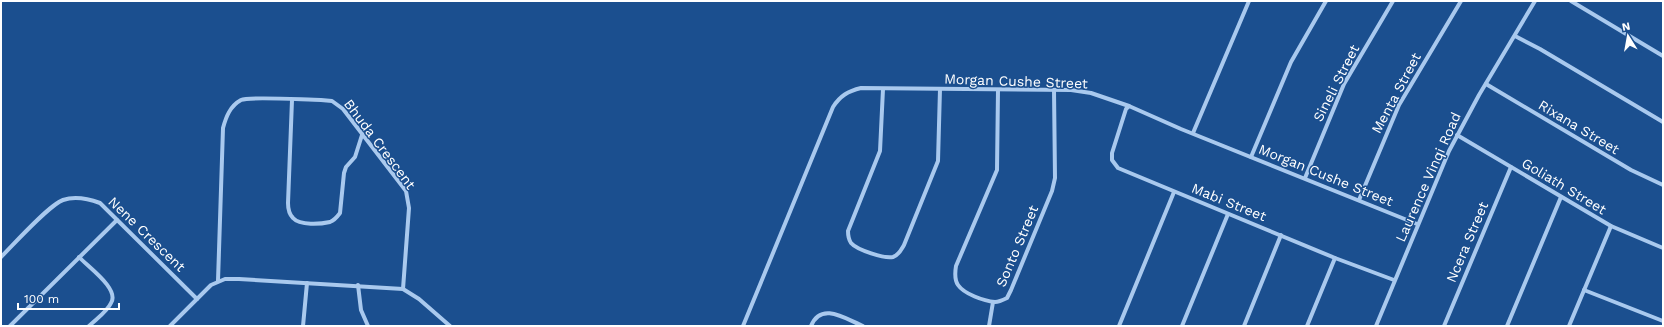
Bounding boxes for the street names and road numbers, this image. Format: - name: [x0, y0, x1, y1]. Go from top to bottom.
- street label: Sineli Street: [1310, 42, 1362, 124]
- street label: Menta Street: [1368, 50, 1424, 136]
- street label: Morgan Cushe Street: [944, 70, 1088, 92]
- street label: Bhuda Crescent: [341, 96, 419, 192]
- street label: Rixana Street: [1536, 97, 1622, 157]
- street label: Laurence Vinqi Road: [1392, 110, 1464, 244]
- street label: Morgan Cushe Street: [1256, 141, 1396, 209]
- street label: Goliath Street: [1519, 155, 1609, 218]
- street label: Mabi Street: [1189, 180, 1269, 224]
- street label: Nene Crescent: [105, 193, 189, 275]
- street label: Ncera Street: [1443, 199, 1491, 285]
- street label: Sonto Street: [993, 203, 1041, 289]

